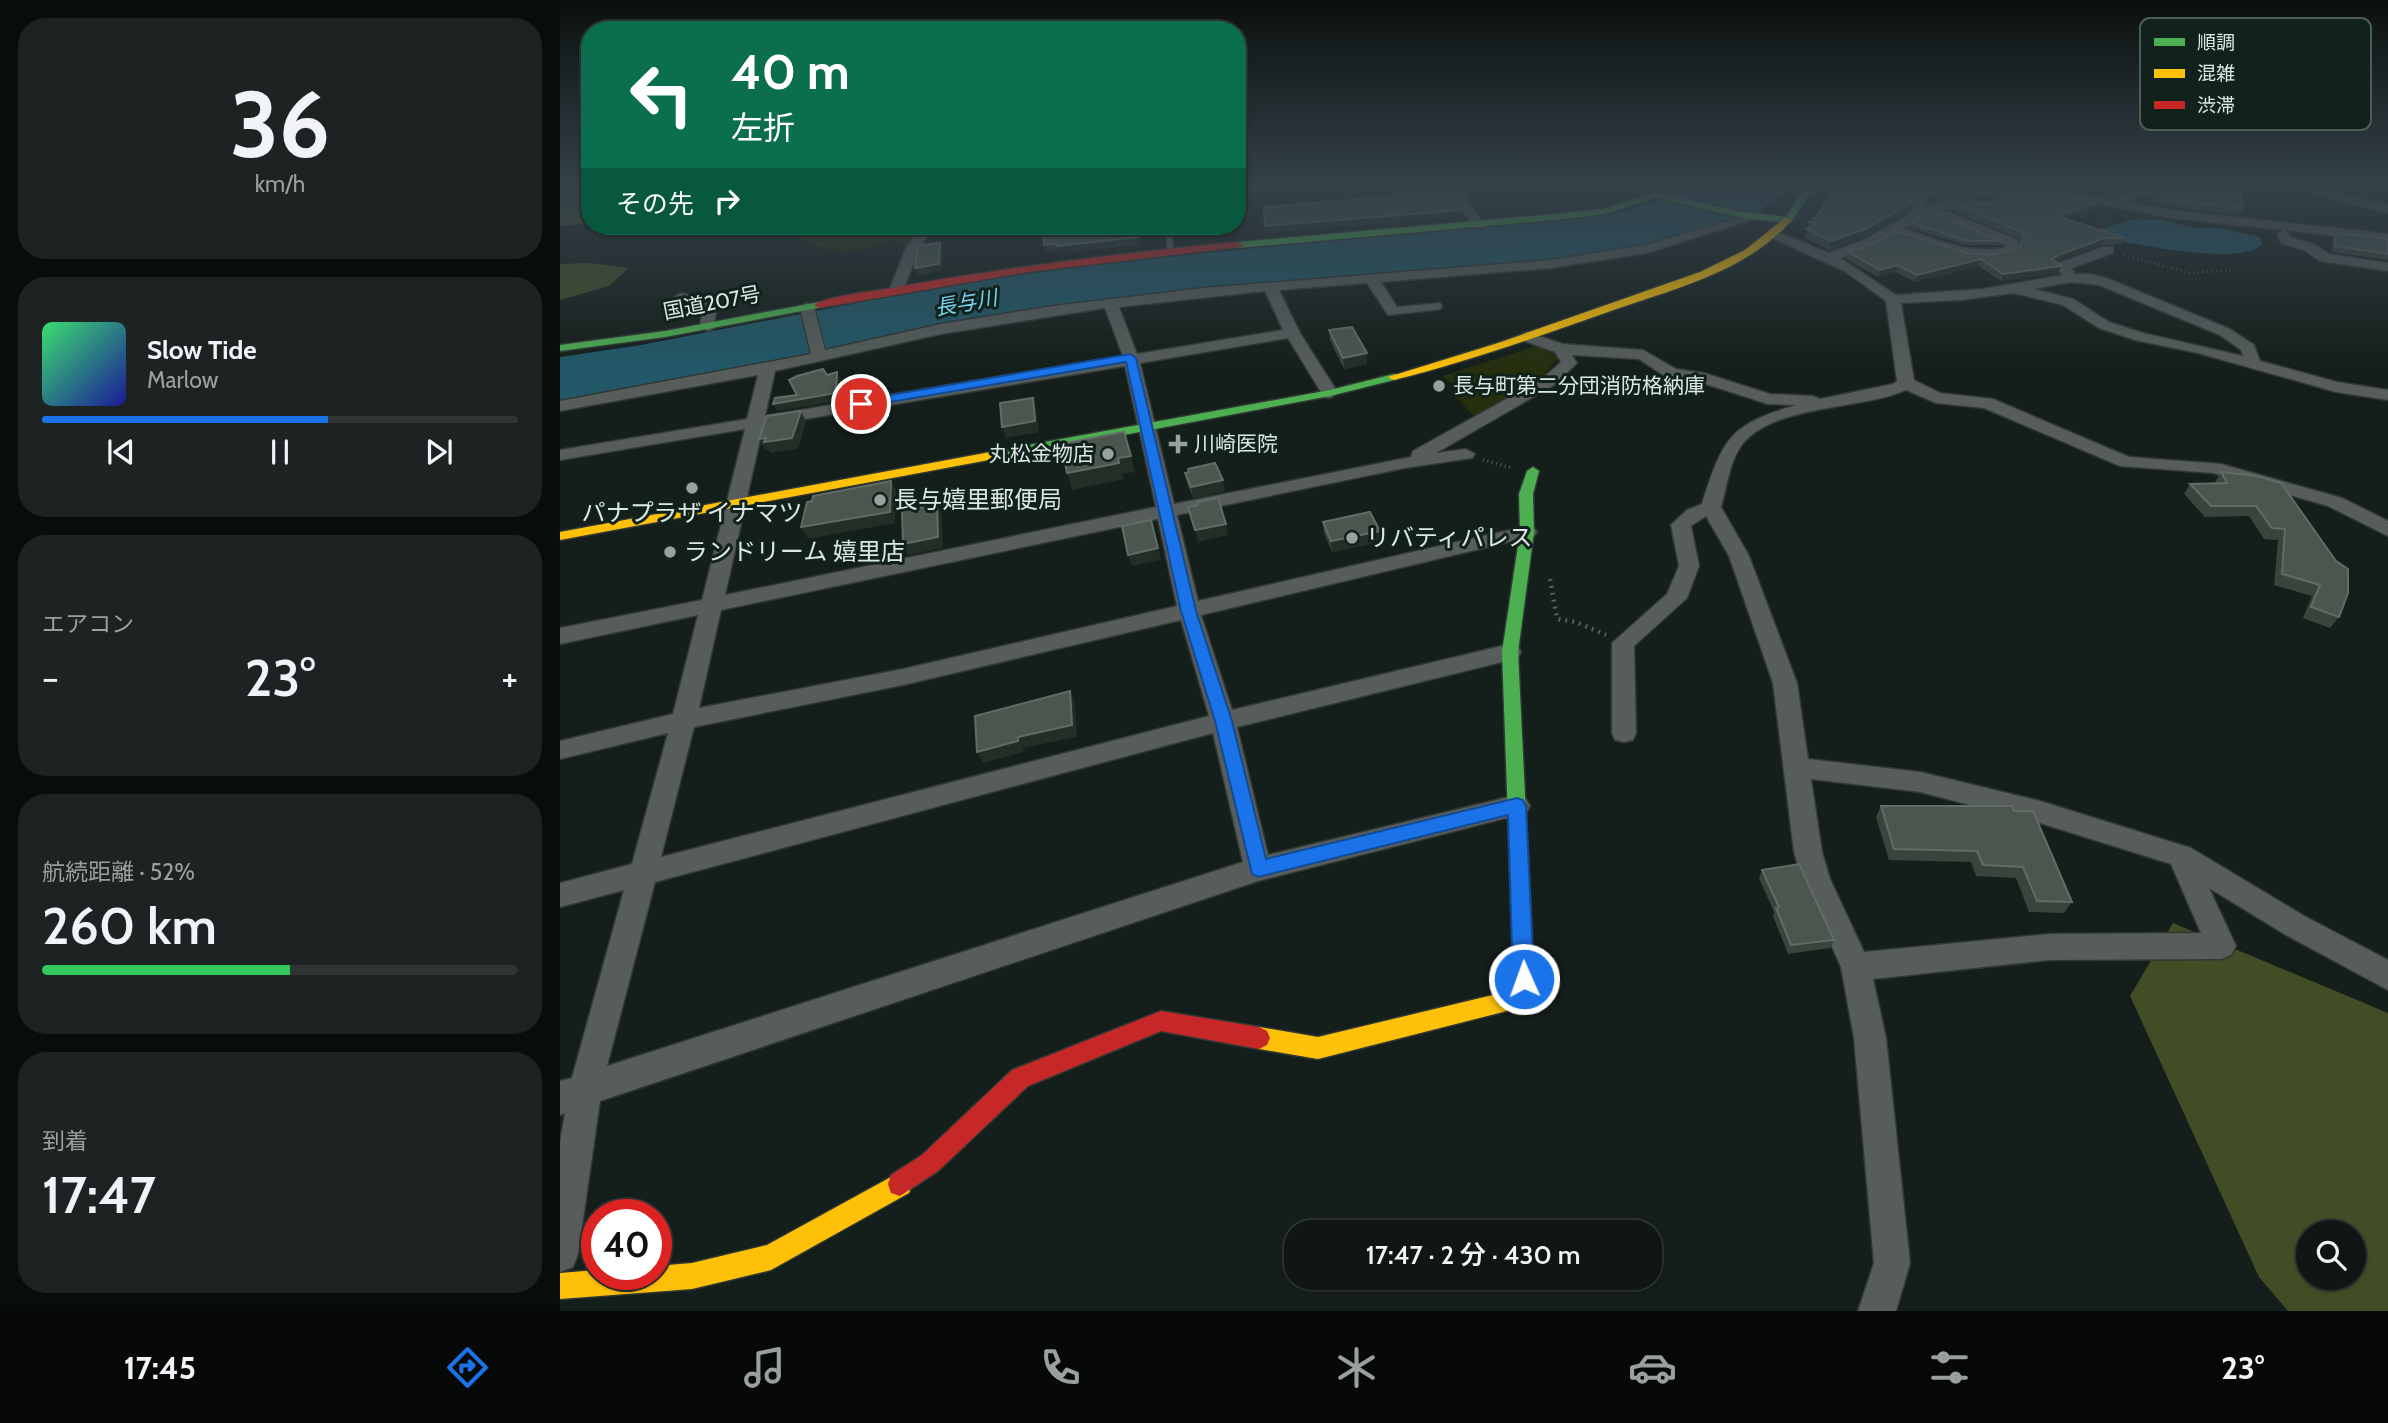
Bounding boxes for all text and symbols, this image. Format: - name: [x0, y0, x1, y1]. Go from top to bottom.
- legend: [2140, 18, 2371, 130]
- text: 順調: [2197, 31, 2235, 54]
- text: 40 m: [731, 42, 850, 101]
- icon: left: [616, 49, 707, 140]
- text: 混雑: [2197, 62, 2235, 85]
- text: 36: [230, 69, 330, 180]
- text: 渋滞: [2197, 94, 2235, 117]
- text: 左折: [731, 108, 795, 147]
- text: km/h: [255, 170, 305, 198]
- icon: right: [708, 182, 746, 220]
- text: その先: [616, 188, 694, 220]
- street label: 国道207号: [661, 281, 763, 324]
- water label: 長与川: [933, 284, 1001, 320]
- text: Slow Tide: [147, 334, 257, 366]
- text: Marlow: [147, 366, 218, 394]
- place label: 長与町第二分団消防格納庫: [1453, 373, 1705, 398]
- pin: [831, 374, 891, 434]
- marker: 長与町第二分団消防格納庫: [1431, 378, 1447, 394]
- icon: arrive: [842, 385, 880, 423]
- place label: 川崎医院: [1194, 431, 1278, 456]
- icon: previous: [102, 433, 140, 471]
- icon: pause: [261, 433, 299, 471]
- icon: next: [420, 433, 458, 471]
- marker: 川崎医院: [1168, 434, 1188, 454]
- place label: 丸松金物店: [989, 441, 1094, 466]
- marker: 丸松金物店: [1100, 446, 1116, 462]
- marker: パナプラザ イナマツ: [684, 480, 700, 496]
- place label: 長与嬉里郵便局: [894, 485, 1062, 514]
- marker: 長与嬉里郵便局: [872, 492, 888, 508]
- place label: パナプラザ イナマツ: [582, 498, 802, 527]
- place label: リバティパレス: [1366, 523, 1533, 552]
- marker: リバティパレス: [1344, 530, 1360, 546]
- place label: ランドリーム 嬉里店: [684, 537, 905, 566]
- marker: ランドリーム 嬉里店: [662, 544, 678, 560]
- text: エアコン: [42, 610, 134, 638]
- text: 23°: [245, 646, 315, 709]
- text: −: [42, 654, 59, 701]
- text: +: [501, 654, 518, 701]
- text: 航続距離 · 52%: [42, 858, 195, 886]
- text: 260 km: [42, 894, 217, 957]
- position arrow: [1487, 942, 1561, 1016]
- text: 到着: [42, 1127, 88, 1155]
- text: 17:47: [42, 1163, 156, 1226]
- speed limit sign: 40: [581, 1199, 672, 1290]
- map controls: [2296, 1220, 2366, 1290]
- button: search: [2296, 1220, 2366, 1290]
- text: 17:47 · 2 分 · 430 m: [1366, 1239, 1580, 1271]
- icon: directions: [443, 1343, 492, 1392]
- icon: music: [740, 1343, 789, 1392]
- icon: phone: [1036, 1343, 1085, 1392]
- icon: climate: [1332, 1343, 1381, 1392]
- icon: car: [1628, 1343, 1677, 1392]
- icon: filters: [1925, 1343, 1974, 1392]
- text: 17:45: [124, 1348, 196, 1387]
- text: 23°: [2221, 1348, 2264, 1387]

